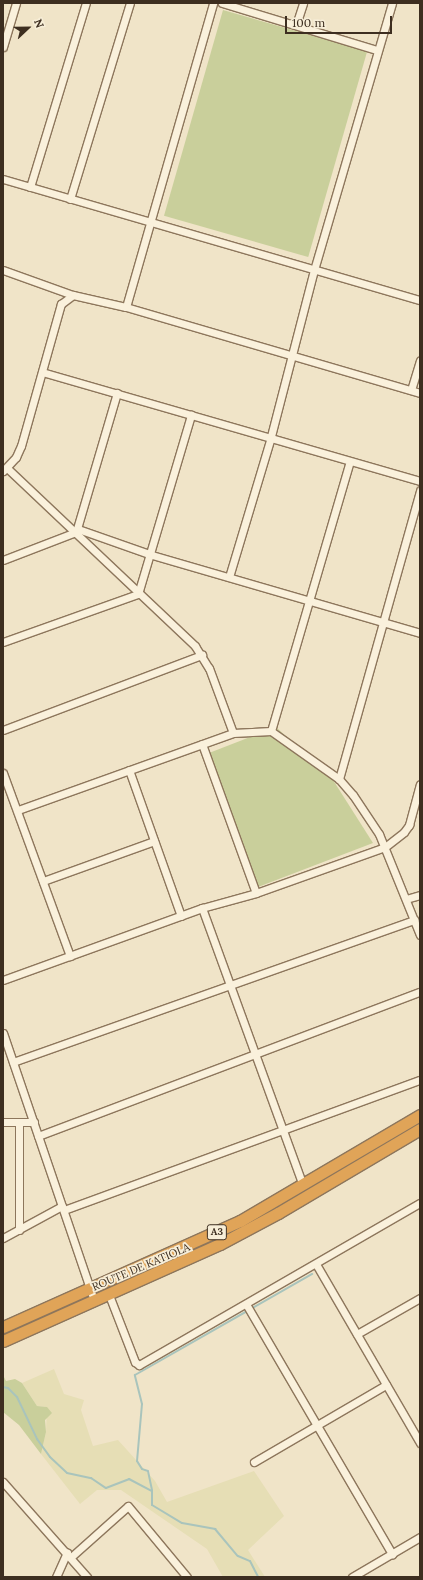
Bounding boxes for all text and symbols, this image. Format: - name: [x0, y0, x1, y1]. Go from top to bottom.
- north arrow: [8, 8, 48, 48]
- scale bar: [287, 8, 394, 34]
- text: 100 m: [292, 15, 325, 30]
- text: N: [31, 17, 47, 30]
- road number: A3: [206, 1224, 228, 1240]
- street label: ROUTE DE KATIOLA: [90, 1240, 192, 1294]

